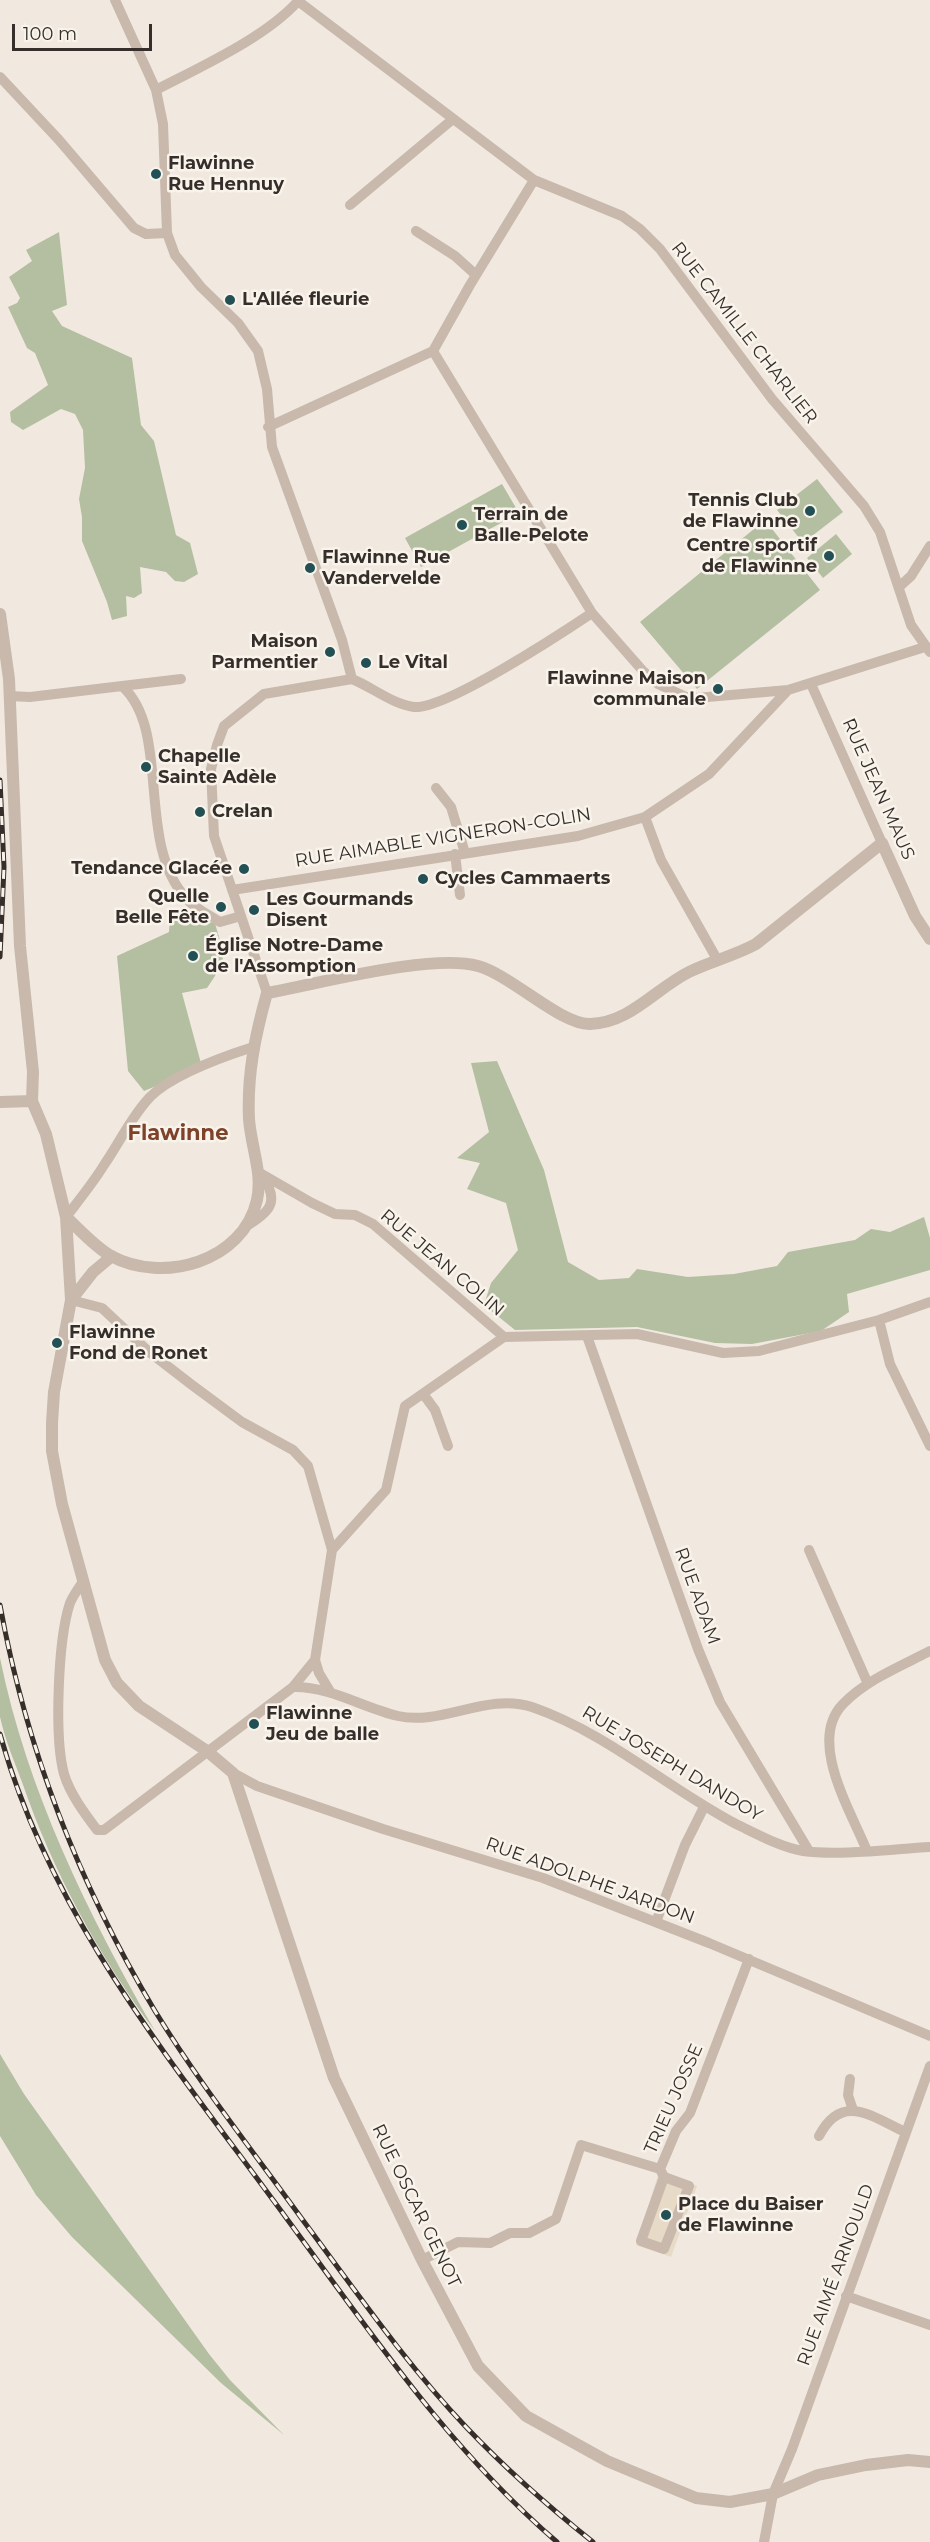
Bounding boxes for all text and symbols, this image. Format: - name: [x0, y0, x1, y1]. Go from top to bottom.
- scale bar: [15, 12, 154, 50]
- text: 100 m: [23, 23, 77, 45]
- place label: Flawinne Rue Hennuy: [168, 153, 284, 195]
- marker: Flawinne Rue Hennuy: [149, 167, 163, 181]
- street label: RUE CAMILLE CHARLIER: [666, 238, 822, 428]
- place label: L'Allée fleurie: [242, 289, 369, 311]
- marker: L'Allée fleurie: [223, 293, 237, 307]
- place label: Tennis Club de Flawinne: [683, 490, 798, 532]
- place label: Terrain de Balle-Pelote: [474, 504, 589, 546]
- marker: Tennis Club de Flawinne: [803, 504, 817, 518]
- marker: Terrain de Balle-Pelote: [455, 518, 469, 532]
- place label: Centre sportif de Flawinne: [687, 535, 817, 578]
- place label: Flawinne Rue Vandervelde: [322, 547, 450, 590]
- marker: Centre sportif de Flawinne: [822, 549, 836, 563]
- marker: Flawinne Rue Vandervelde: [303, 561, 317, 575]
- place label: Maison Parmentier: [211, 631, 318, 674]
- marker: Maison Parmentier: [323, 645, 337, 659]
- place label: Le Vital: [378, 652, 448, 674]
- marker: Le Vital: [359, 656, 373, 670]
- place label: Flawinne Maison communale: [547, 668, 706, 710]
- marker: Flawinne Maison communale: [711, 682, 725, 696]
- street label: RUE JEAN MAUS: [837, 715, 919, 863]
- place label: Chapelle Sainte Adèle: [158, 746, 277, 789]
- marker: Chapelle Sainte Adèle: [139, 760, 153, 774]
- place label: Crelan: [212, 801, 273, 823]
- street label: RUE AIMABLE VIGNERON-COLIN: [293, 804, 593, 872]
- marker: Crelan: [193, 805, 207, 819]
- place label: Tendance Glacée: [71, 858, 232, 880]
- marker: Tendance Glacée: [237, 862, 251, 876]
- place label: Cycles Cammaerts: [435, 868, 610, 890]
- marker: Cycles Cammaerts: [416, 872, 430, 886]
- place label: Quelle Belle Fête: [115, 886, 209, 928]
- place label: Les Gourmands Disent: [266, 889, 413, 932]
- marker: Quelle Belle Fête: [214, 900, 228, 914]
- marker: Les Gourmands Disent: [247, 903, 261, 917]
- place label: Église Notre-Dame de l'Assomption: [205, 935, 383, 978]
- marker: Église Notre-Dame de l'Assomption: [186, 949, 200, 963]
- district label: Flawinne: [128, 1121, 228, 1147]
- street label: RUE JEAN COLIN: [376, 1205, 508, 1321]
- place label: Flawinne Fond de Ronet: [69, 1322, 208, 1364]
- marker: Flawinne Fond de Ronet: [50, 1336, 64, 1350]
- street label: RUE ADAM: [669, 1545, 725, 1647]
- street label: RUE JOSEPH DANDOY: [578, 1702, 766, 1826]
- place label: Flawinne Jeu de balle: [266, 1703, 379, 1746]
- marker: Flawinne Jeu de balle: [247, 1717, 261, 1731]
- street label: RUE ADOLPHE JARDON: [483, 1833, 697, 1929]
- street label: TRIEU JOSSE: [640, 2041, 708, 2157]
- street label: RUE OSCAR GENOT: [367, 2121, 465, 2291]
- street label: RUE AIMÉ ARNOULD: [793, 2181, 879, 2369]
- place label: Place du Baiser de Flawinne: [678, 2194, 824, 2236]
- marker: Place du Baiser de Flawinne: [659, 2208, 673, 2222]

